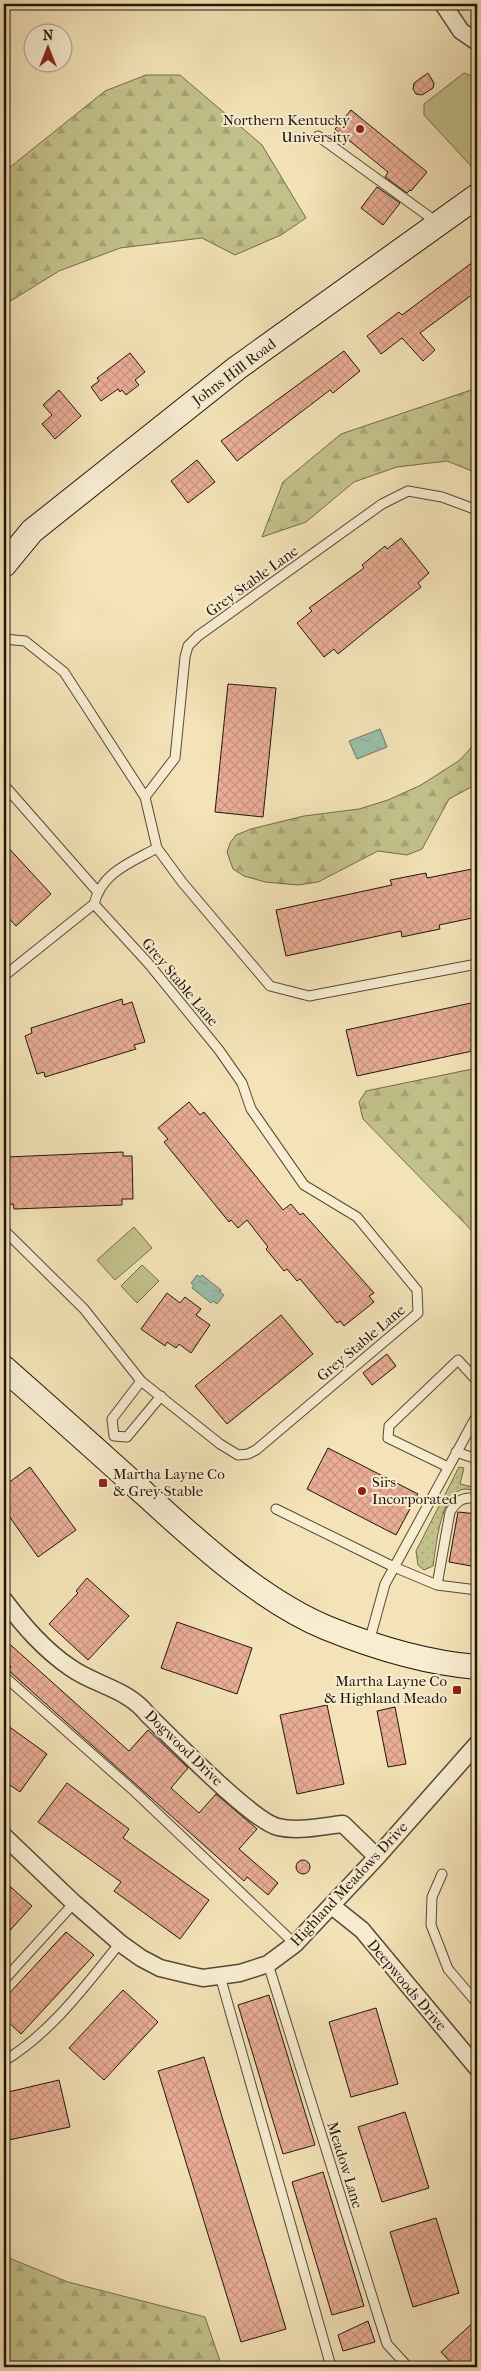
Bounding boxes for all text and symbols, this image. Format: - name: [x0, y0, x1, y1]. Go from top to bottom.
- north arrow: [22, 22, 72, 72]
- text: N: [43, 27, 54, 44]
- place label: Northern Kentucky University: [223, 111, 351, 146]
- marker: Northern Kentucky University: [354, 123, 366, 135]
- street label: Johns Hill Road: [188, 334, 280, 410]
- street label: Grey Stable Lane: [202, 541, 302, 621]
- street label: Grey Stable Lane: [138, 934, 223, 1030]
- street label: Grey Stable Lane: [313, 1300, 409, 1385]
- place label: Martha Layne Co & Grey Stable: [113, 1465, 225, 1500]
- place label: Sirs Incorporated: [372, 1473, 458, 1508]
- marker: Martha Layne Co & Grey Stable: [97, 1477, 109, 1489]
- marker: Sirs Incorporated: [356, 1485, 368, 1497]
- place label: Martha Layne Co & Highland Meado: [324, 1672, 447, 1707]
- marker: Martha Layne Co & Highland Meado: [451, 1684, 463, 1696]
- street label: Dogwood Drive: [141, 1706, 227, 1790]
- street label: Highland Meadows Drive: [287, 1818, 412, 1950]
- street label: Deepwoods Drive: [364, 1936, 451, 2035]
- street label: Meadow Lane: [323, 2119, 367, 2211]

